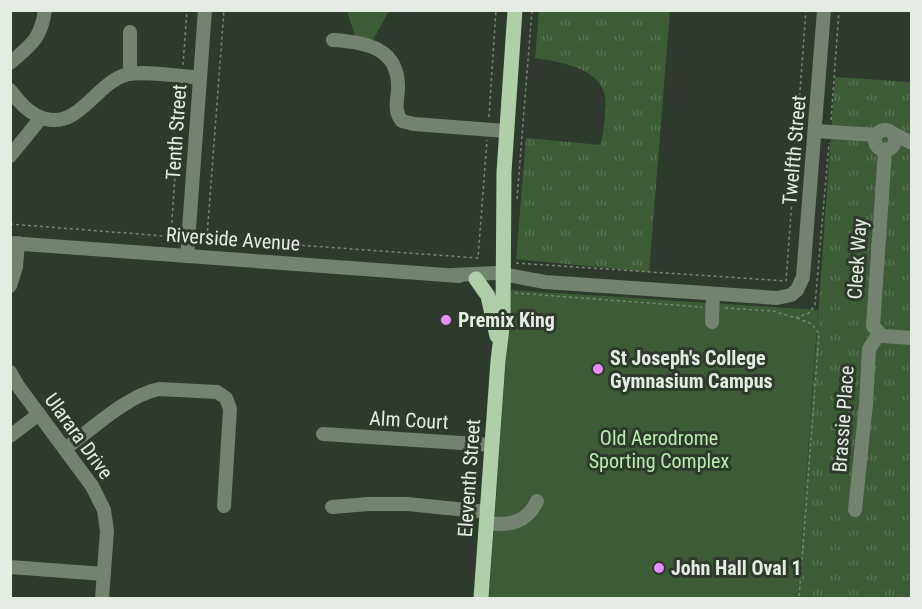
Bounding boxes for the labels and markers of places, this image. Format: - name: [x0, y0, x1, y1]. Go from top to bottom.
- place label: Premix King: [458, 308, 555, 332]
- marker: Premix King: [439, 313, 453, 327]
- place label: St Joseph's College Gymnasium Campus: [610, 346, 773, 393]
- marker: St Joseph's College Gymnasium Campus: [591, 362, 605, 376]
- place label: John Hall Oval 1: [671, 556, 802, 580]
- marker: John Hall Oval 1: [652, 561, 666, 575]

